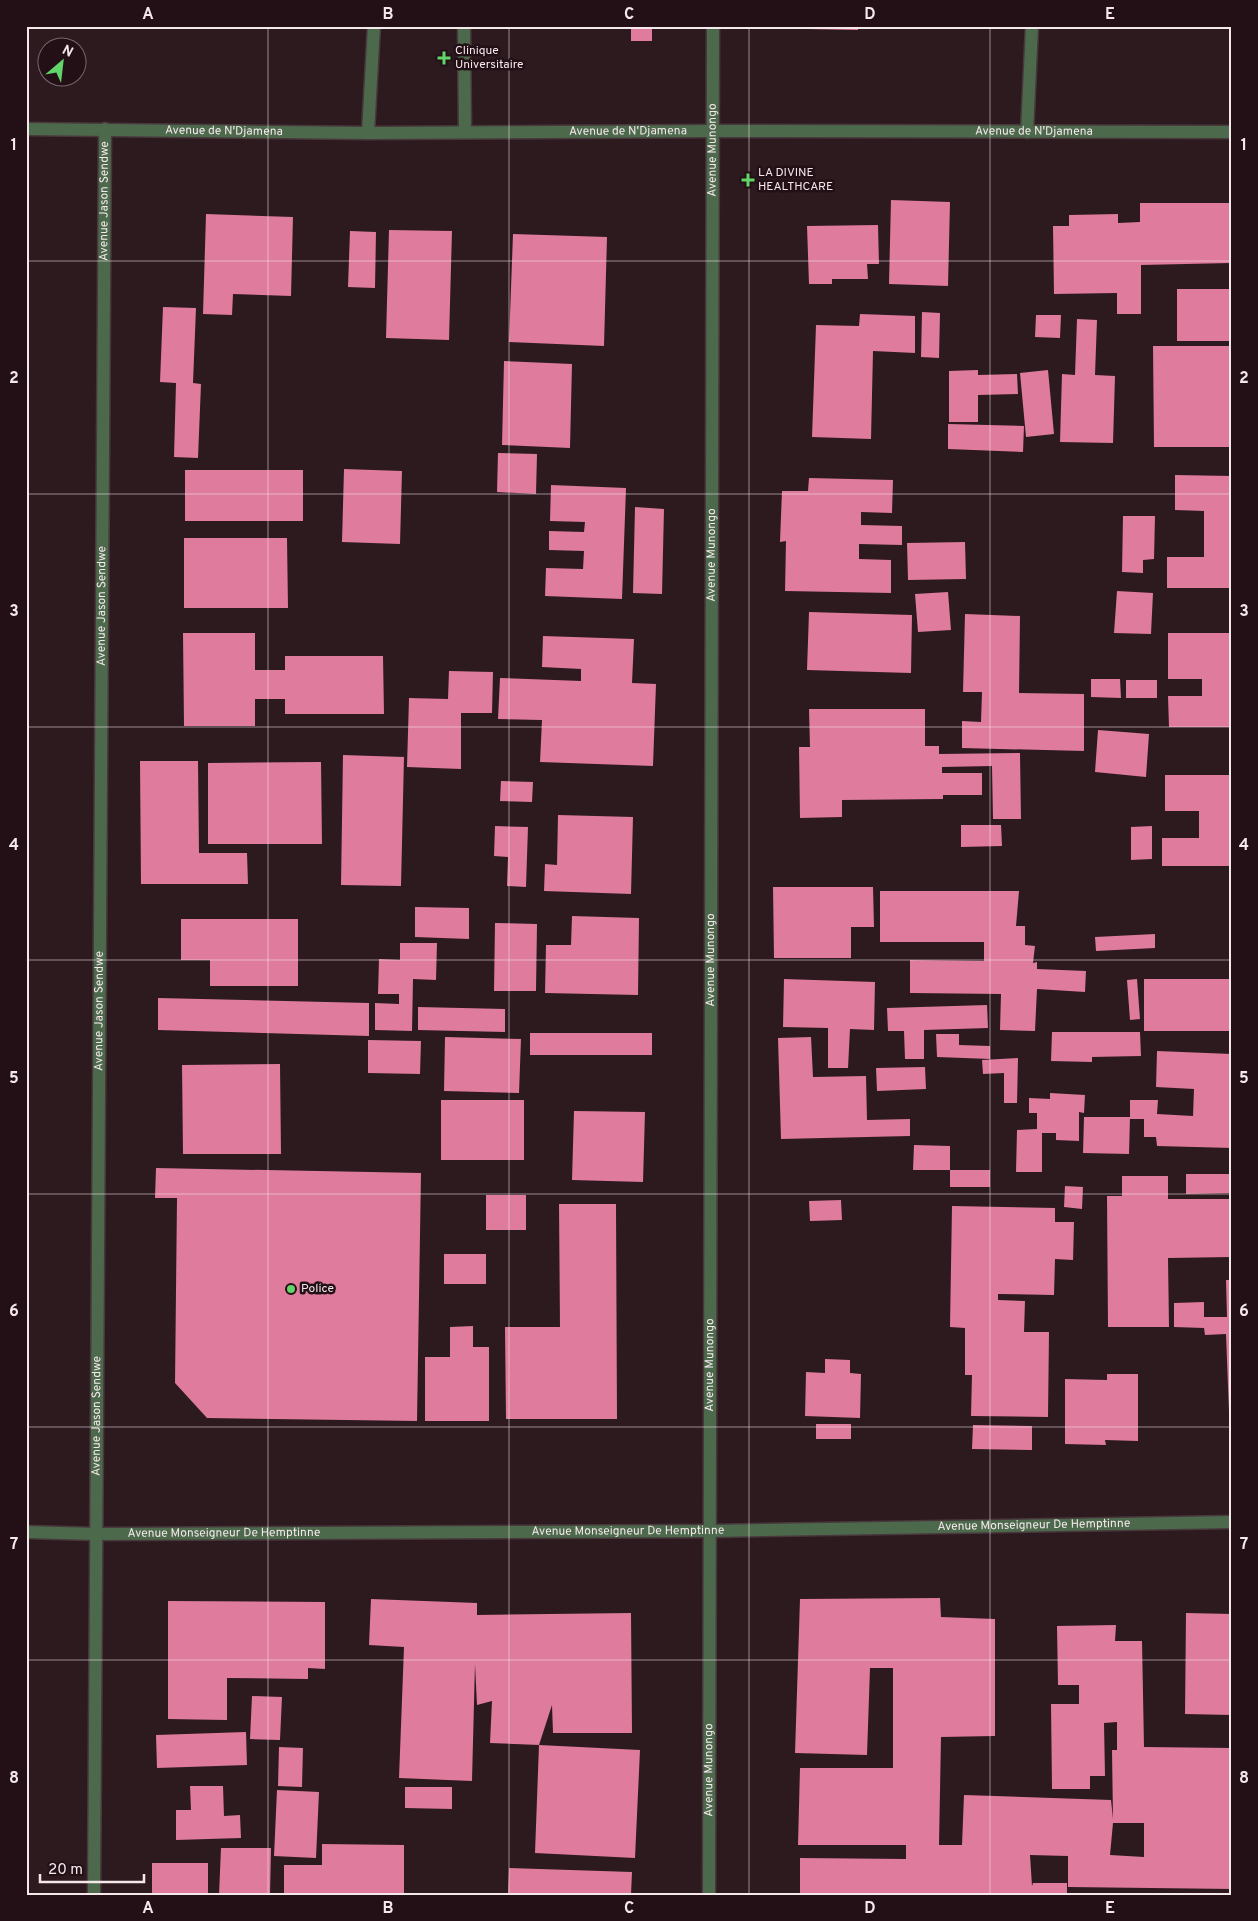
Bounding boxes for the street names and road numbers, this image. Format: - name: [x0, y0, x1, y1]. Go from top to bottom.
- street label: Avenue Munongo: [705, 103, 721, 197]
- street label: Avenue de N'Djamena: [165, 123, 283, 140]
- street label: Avenue de N'Djamena: [569, 123, 687, 140]
- street label: Avenue de N'Djamena: [975, 124, 1093, 140]
- street label: Avenue Jason Sendwe: [96, 141, 113, 261]
- street label: Avenue Munongo: [704, 508, 720, 602]
- street label: Avenue Jason Sendwe: [94, 546, 110, 666]
- street label: Avenue Munongo: [703, 913, 719, 1007]
- street label: Avenue Jason Sendwe: [91, 951, 108, 1071]
- street label: Avenue Munongo: [702, 1318, 718, 1412]
- street label: Avenue Jason Sendwe: [89, 1356, 105, 1476]
- street label: Avenue Monseigneur De Hemptinne: [937, 1516, 1130, 1535]
- street label: Avenue Monseigneur De Hemptinne: [532, 1523, 725, 1540]
- street label: Avenue Monseigneur De Hemptinne: [128, 1525, 320, 1542]
- street label: Avenue Munongo: [701, 1723, 717, 1817]

